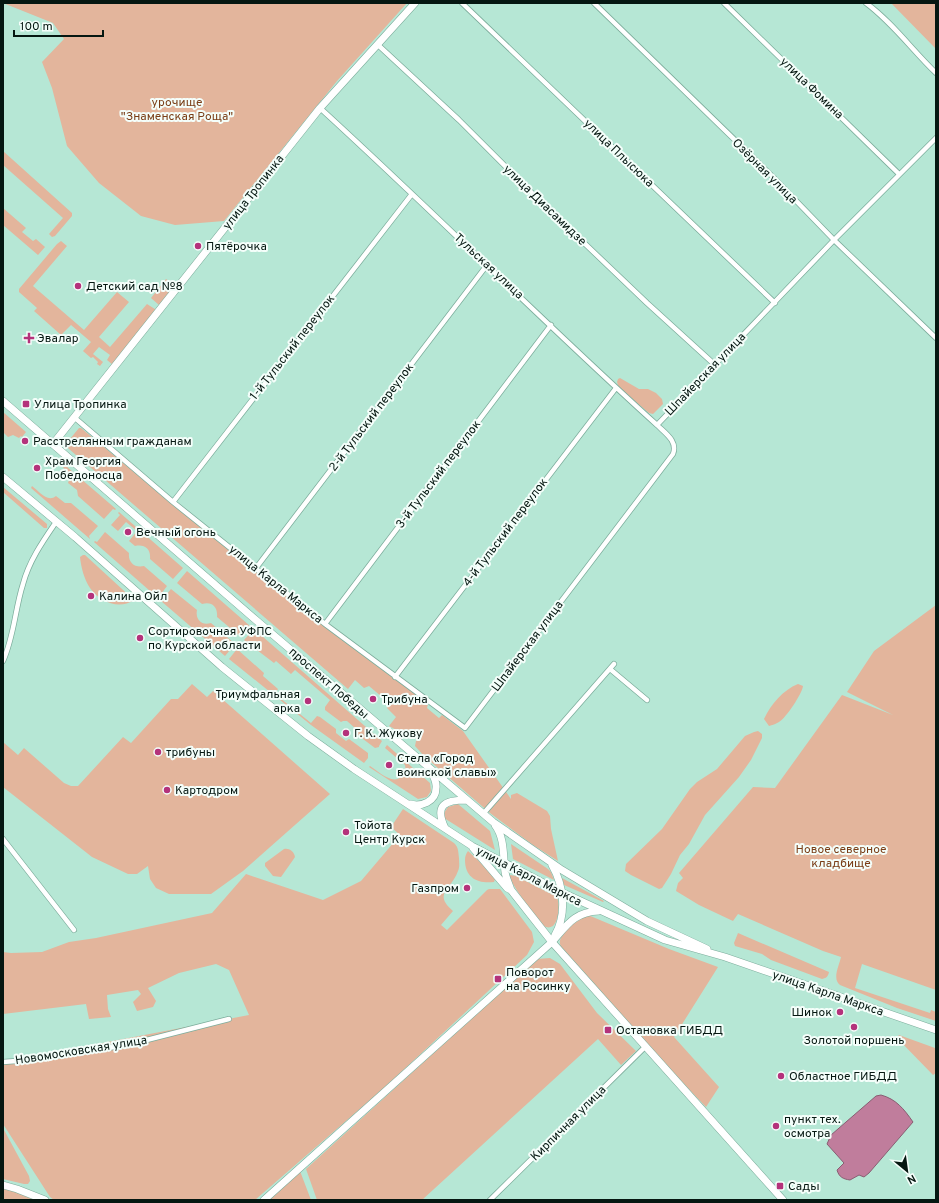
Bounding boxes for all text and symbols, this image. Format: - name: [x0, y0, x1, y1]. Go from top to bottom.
- scale bar: [14, 12, 103, 38]
- text: 100 m: [20, 19, 53, 35]
- street label: улица Фомина: [776, 54, 847, 123]
- park label: урочище "Знаменская Роща": [121, 95, 233, 125]
- street label: улица Плысюка: [580, 116, 657, 191]
- street label: Озёрная улица: [728, 136, 800, 208]
- street label: улица Тропинка: [219, 152, 288, 233]
- street label: улица Диасамидзе: [499, 162, 589, 250]
- street label: Тульская улица: [450, 230, 527, 303]
- place label: Пятёрочка: [206, 239, 267, 255]
- marker: Пятёрочка: [193, 241, 203, 251]
- place label: Детский сад №8: [86, 279, 183, 295]
- marker: Детский сад №8: [73, 281, 83, 291]
- street label: 1-й Тульский переулок: [247, 291, 339, 404]
- street label: Шпайерская улица: [662, 330, 750, 420]
- place label: Эвалар: [37, 331, 79, 347]
- marker: Эвалар: [24, 333, 34, 343]
- street label: 2-й Тульский переулок: [326, 360, 418, 475]
- place label: Улица Тропинка: [34, 397, 127, 413]
- marker: Улица Тропинка: [21, 399, 31, 409]
- street label: 3-й Тульский переулок: [393, 417, 485, 532]
- place label: Расстрелянным гражданам: [33, 434, 192, 450]
- marker: Расстрелянным гражданам: [20, 436, 30, 446]
- place label: Храм Георгия Победоносца: [45, 454, 122, 484]
- marker: Храм Георгия Победоносца: [32, 463, 42, 473]
- street label: 4-й Тульский переулок: [460, 475, 552, 590]
- place label: Вечный огонь: [136, 525, 216, 541]
- marker: Вечный огонь: [123, 527, 133, 537]
- street label: улица Карла Маркса: [225, 542, 326, 628]
- place label: Калина Ойл: [99, 589, 167, 605]
- marker: Калина Ойл: [86, 591, 96, 601]
- street label: Шпайерская улица: [488, 598, 567, 695]
- place label: Сортировочная УФПС по Курской области: [148, 624, 272, 654]
- marker: Сортировочная УФПС по Курской области: [135, 633, 145, 643]
- street label: проспект Победы: [285, 645, 372, 723]
- place label: Триумфальная арка: [215, 687, 300, 717]
- place label: Трибуна: [381, 692, 428, 708]
- marker: Трибуна: [368, 694, 378, 704]
- marker: Триумфальная арка: [303, 696, 313, 706]
- place label: Г. К. Жукову: [354, 726, 422, 742]
- marker: Г. К. Жукову: [341, 728, 351, 738]
- place label: трибуны: [166, 745, 215, 761]
- marker: трибуны: [153, 747, 163, 757]
- place label: Стела «Город воинской славы»: [397, 751, 496, 781]
- marker: Стела «Город воинской славы»: [384, 760, 394, 770]
- place label: Картодром: [175, 783, 238, 799]
- marker: Картодром: [162, 785, 172, 795]
- place label: Тойота Центр Курск: [354, 818, 425, 848]
- marker: Тойота Центр Курск: [341, 827, 351, 837]
- park label: Новое северное кладбище: [795, 842, 887, 872]
- street label: улица Карла Маркса: [473, 843, 584, 910]
- place label: Газпром: [411, 881, 459, 897]
- marker: Газпром: [462, 883, 472, 893]
- place label: Поворот на Росинку: [506, 965, 570, 995]
- street label: улица Карла Маркса: [770, 967, 885, 1020]
- marker: Поворот на Росинку: [493, 974, 503, 984]
- place label: Шинок: [792, 1005, 832, 1021]
- marker: Шинок: [835, 1007, 845, 1017]
- marker: Золотой поршень: [849, 1022, 859, 1032]
- place label: Остановка ГИБДД: [616, 1023, 723, 1039]
- marker: Остановка ГИБДД: [603, 1025, 613, 1035]
- street label: Новомосковская улица: [14, 1033, 148, 1069]
- place label: Золотой поршень: [803, 1033, 905, 1049]
- place label: Областное ГИБДД: [789, 1069, 897, 1085]
- marker: Областное ГИБДД: [776, 1071, 786, 1081]
- street label: Кирпичная улица: [528, 1083, 610, 1165]
- place label: пункт тех. осмотра: [784, 1112, 841, 1142]
- marker: пункт тех. осмотра: [771, 1121, 781, 1131]
- north arrow: [887, 1151, 927, 1191]
- text: N: [905, 1171, 918, 1187]
- place label: Сады: [788, 1179, 820, 1195]
- marker: Сады: [775, 1181, 785, 1191]

